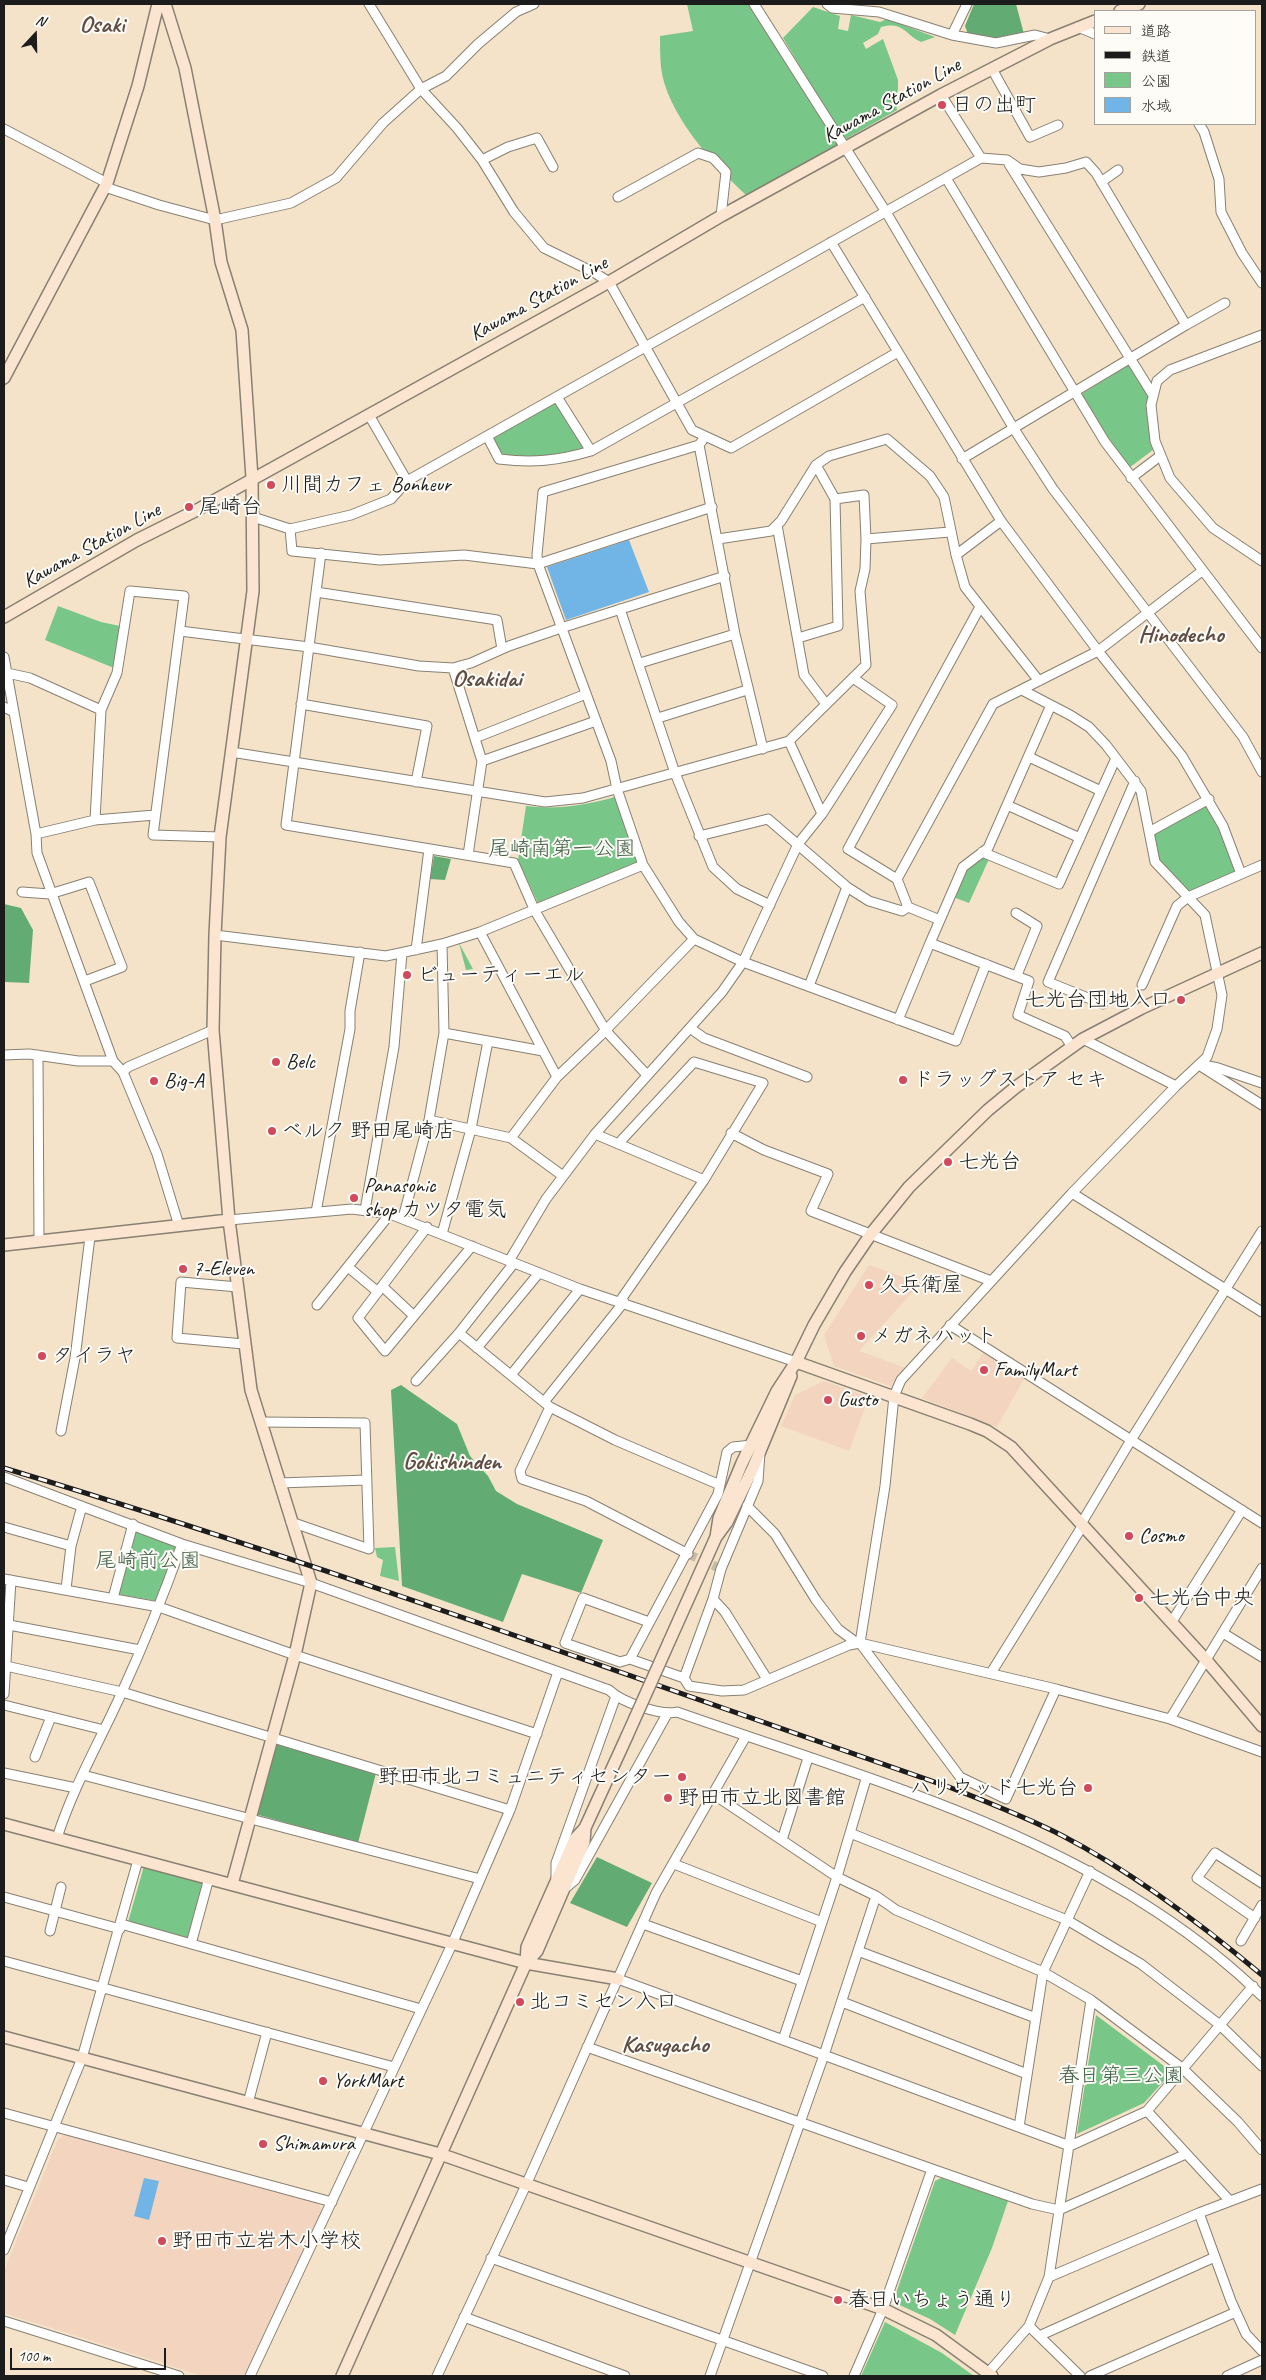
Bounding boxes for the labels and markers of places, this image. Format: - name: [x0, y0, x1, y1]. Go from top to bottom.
- place label: 日の出町: [952, 92, 1036, 118]
- marker: 日の出町: [936, 99, 948, 111]
- place label: 川間カフェ Bonheur: [281, 472, 451, 498]
- marker: 川間カフェ Bonheur: [265, 479, 277, 491]
- place label: 尾崎台: [199, 494, 262, 520]
- marker: 尾崎台: [183, 501, 195, 513]
- place label: ビューティーエル: [417, 962, 585, 988]
- marker: ビューティーエル: [401, 969, 413, 981]
- place label: 七光台団地入口: [1024, 987, 1171, 1013]
- marker: 七光台団地入口: [1175, 994, 1187, 1006]
- place label: Belc: [286, 1049, 315, 1075]
- marker: Belc: [270, 1056, 282, 1068]
- place label: ドラッグストア セキ: [913, 1067, 1107, 1093]
- place label: Big-A: [164, 1068, 204, 1094]
- marker: ドラッグストア セキ: [897, 1074, 909, 1086]
- marker: Big-A: [148, 1075, 160, 1087]
- place label: ベルク 野田尾崎店: [282, 1118, 455, 1144]
- marker: ベルク 野田尾崎店: [266, 1125, 278, 1137]
- place label: 七光台: [958, 1149, 1021, 1175]
- marker: 七光台: [942, 1156, 954, 1168]
- place label: Panasonic shop カツタ電気: [364, 1173, 506, 1223]
- marker: Panasonic shop カツタ電気: [348, 1192, 360, 1204]
- place label: 7-Eleven: [193, 1256, 254, 1282]
- marker: 7-Eleven: [177, 1263, 189, 1275]
- place label: 久兵衛屋: [879, 1272, 963, 1298]
- marker: 久兵衛屋: [863, 1279, 875, 1291]
- place label: メガネハット: [871, 1323, 997, 1349]
- marker: メガネハット: [855, 1330, 867, 1342]
- place label: タイラヤ: [52, 1343, 136, 1369]
- marker: タイラヤ: [36, 1350, 48, 1362]
- place label: FamilyMart: [994, 1357, 1077, 1383]
- marker: FamilyMart: [978, 1364, 990, 1376]
- place label: Gusto: [838, 1387, 878, 1413]
- marker: Gusto: [822, 1394, 834, 1406]
- place label: Cosmo: [1139, 1523, 1184, 1549]
- marker: Cosmo: [1123, 1530, 1135, 1542]
- place label: 七光台中央: [1149, 1585, 1254, 1611]
- marker: 七光台中央: [1133, 1592, 1145, 1604]
- place label: 野田市北コミュニティセンター: [378, 1764, 672, 1790]
- marker: 野田市北コミュニティセンター: [676, 1771, 688, 1783]
- place label: ハリウッド七光台: [910, 1775, 1078, 1801]
- marker: ハリウッド七光台: [1082, 1782, 1094, 1794]
- place label: 野田市立北図書館: [678, 1785, 846, 1811]
- marker: 野田市立北図書館: [662, 1792, 674, 1804]
- place label: 北コミセン入口: [530, 1989, 677, 2015]
- marker: 北コミセン入口: [514, 1996, 526, 2008]
- place label: YorkMart: [333, 2068, 403, 2094]
- marker: YorkMart: [317, 2075, 329, 2087]
- place label: Shimamura: [273, 2131, 355, 2157]
- marker: Shimamura: [257, 2138, 269, 2150]
- place label: 野田市立岩木小学校: [172, 2228, 361, 2254]
- marker: 野田市立岩木小学校: [156, 2235, 168, 2247]
- place label: 春日いちょう通り: [848, 2287, 1016, 2313]
- marker: 春日いちょう通り: [832, 2294, 844, 2306]

